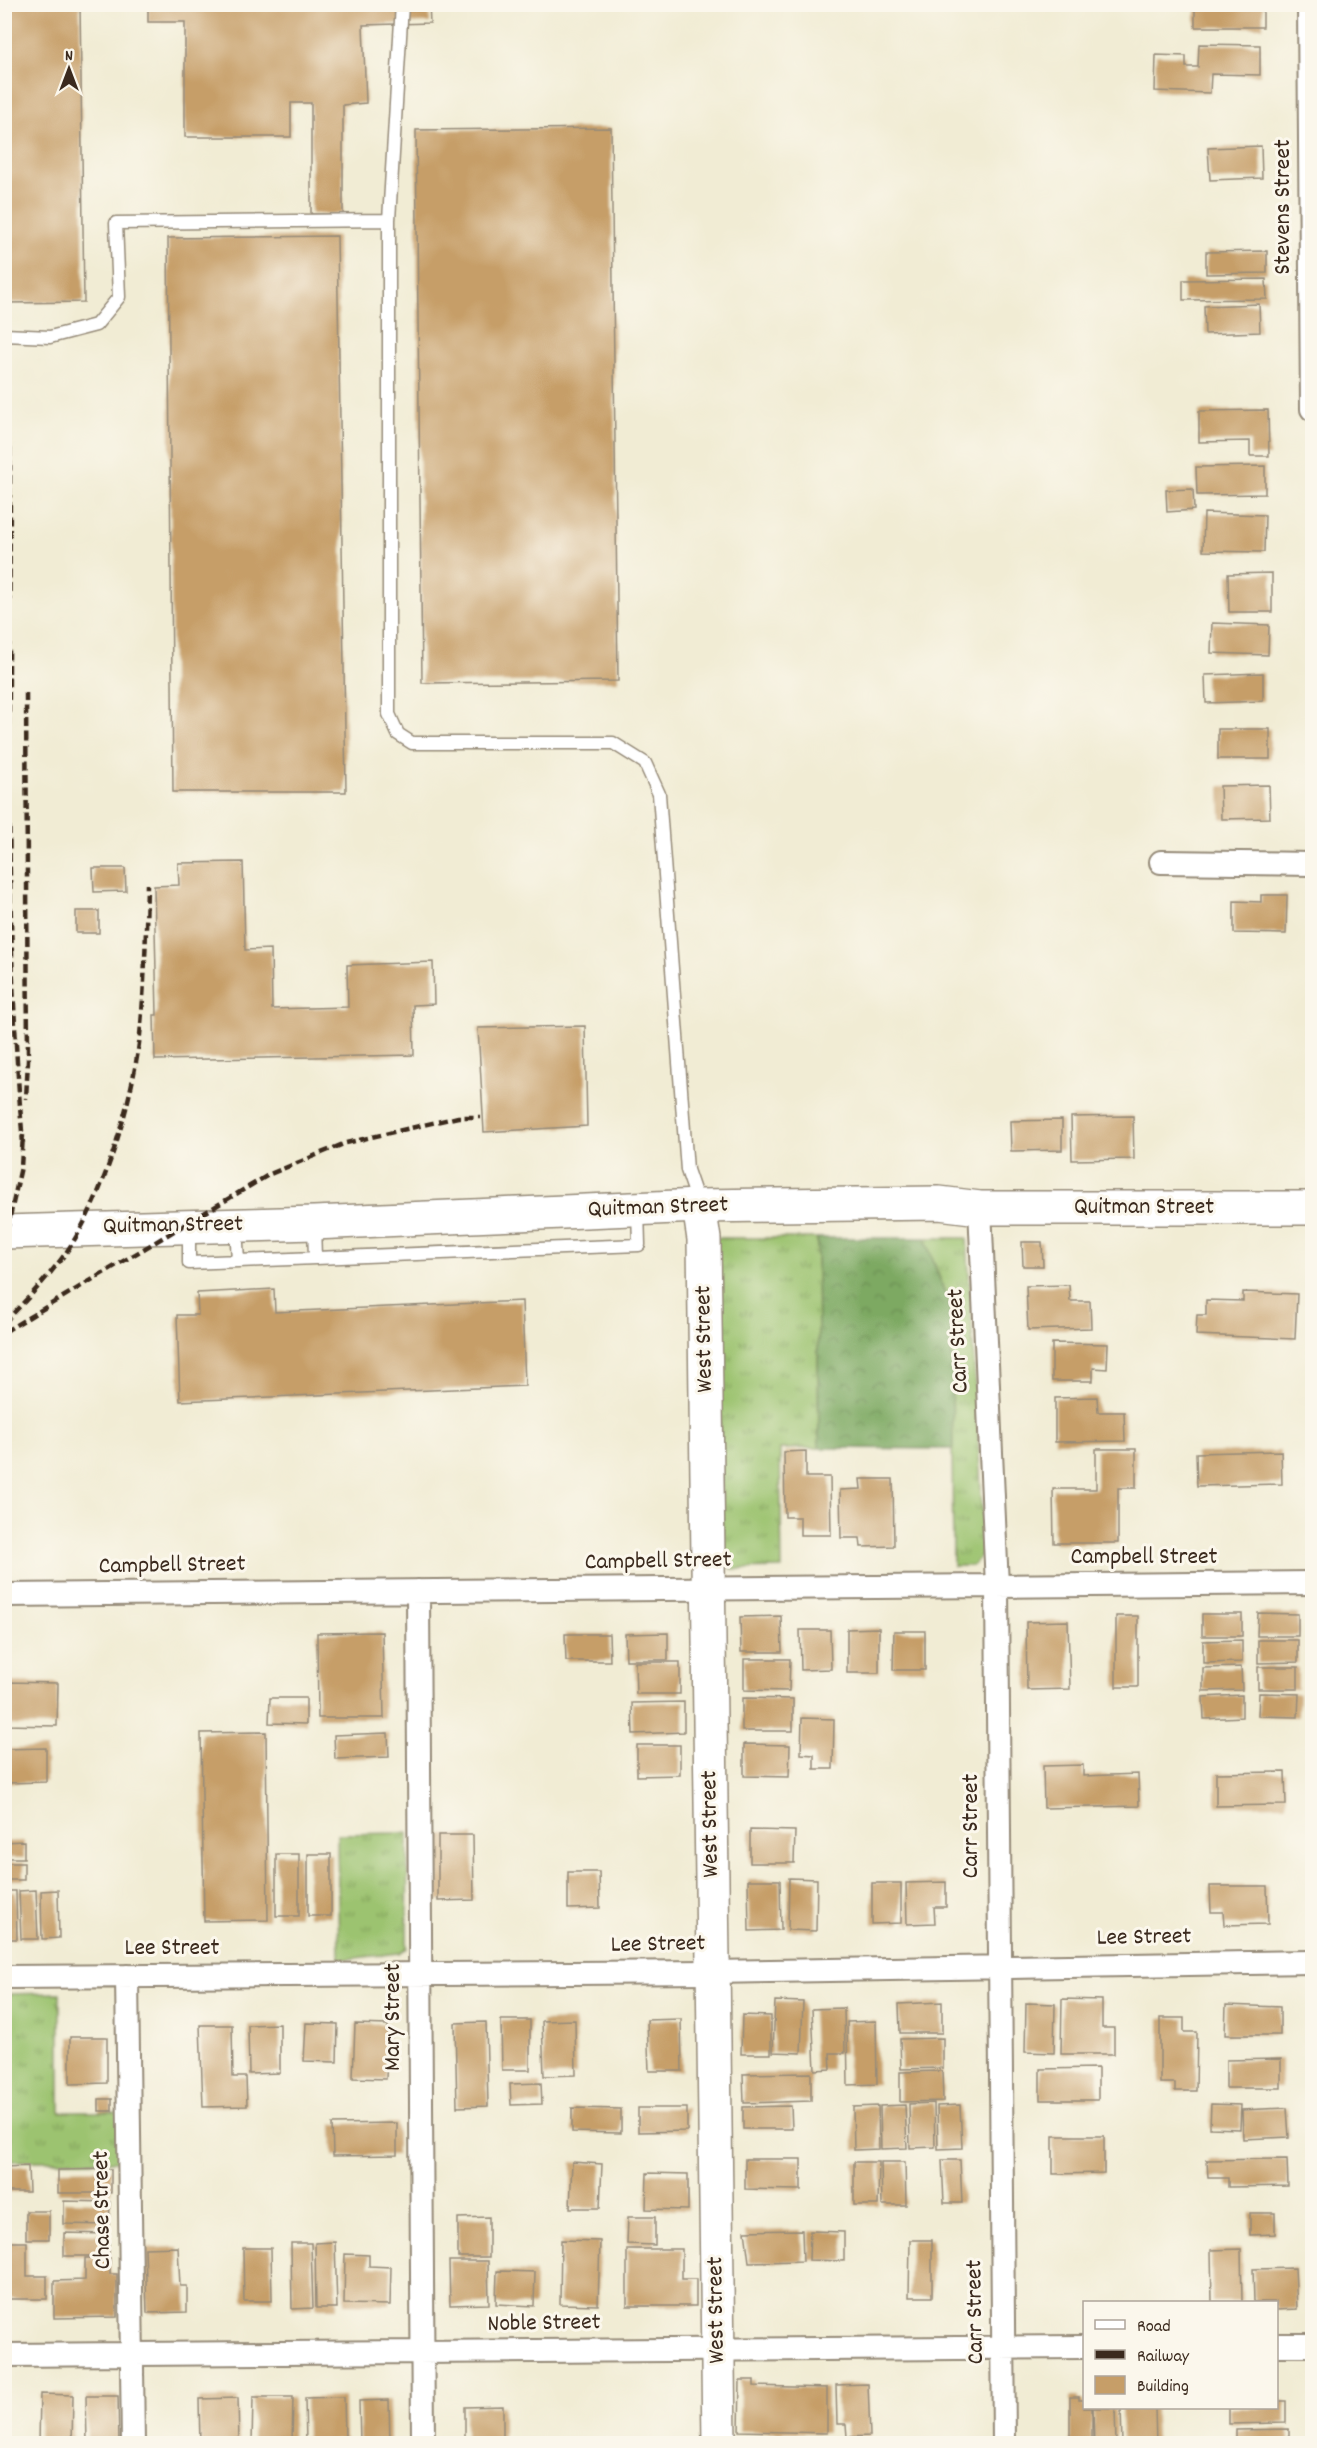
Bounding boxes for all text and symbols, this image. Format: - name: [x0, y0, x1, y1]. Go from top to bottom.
- north arrow: [39, 39, 99, 99]
- text: N: [65, 45, 73, 68]
- street label: Stevens Street: [1267, 139, 1301, 275]
- street label: Quitman Street: [587, 1189, 729, 1227]
- street label: Quitman Street: [1074, 1191, 1214, 1225]
- street label: Quitman Street: [103, 1208, 244, 1244]
- street label: West Street: [687, 1285, 723, 1393]
- street label: Carr Street: [939, 1288, 979, 1394]
- street label: Campbell Street: [1071, 1541, 1218, 1575]
- street label: Campbell Street: [584, 1544, 732, 1580]
- street label: Campbell Street: [98, 1548, 246, 1584]
- street label: West Street: [693, 1770, 729, 1878]
- street label: Carr Street: [955, 1773, 989, 1878]
- street label: Lee Street: [1096, 1920, 1192, 1956]
- street label: Lee Street: [610, 1927, 706, 1963]
- street label: Lee Street: [125, 1932, 220, 1966]
- street label: Mary Street: [377, 1963, 411, 2071]
- street label: Chase Street: [85, 2150, 121, 2270]
- street label: West Street: [699, 2256, 735, 2364]
- street label: Carr Street: [958, 2259, 994, 2365]
- legend: [1083, 2301, 1278, 2409]
- street label: Noble Street: [487, 2306, 601, 2342]
- text: Road: [1137, 2315, 1171, 2340]
- text: Railway: [1137, 2345, 1190, 2370]
- text: Building: [1137, 2375, 1189, 2400]

